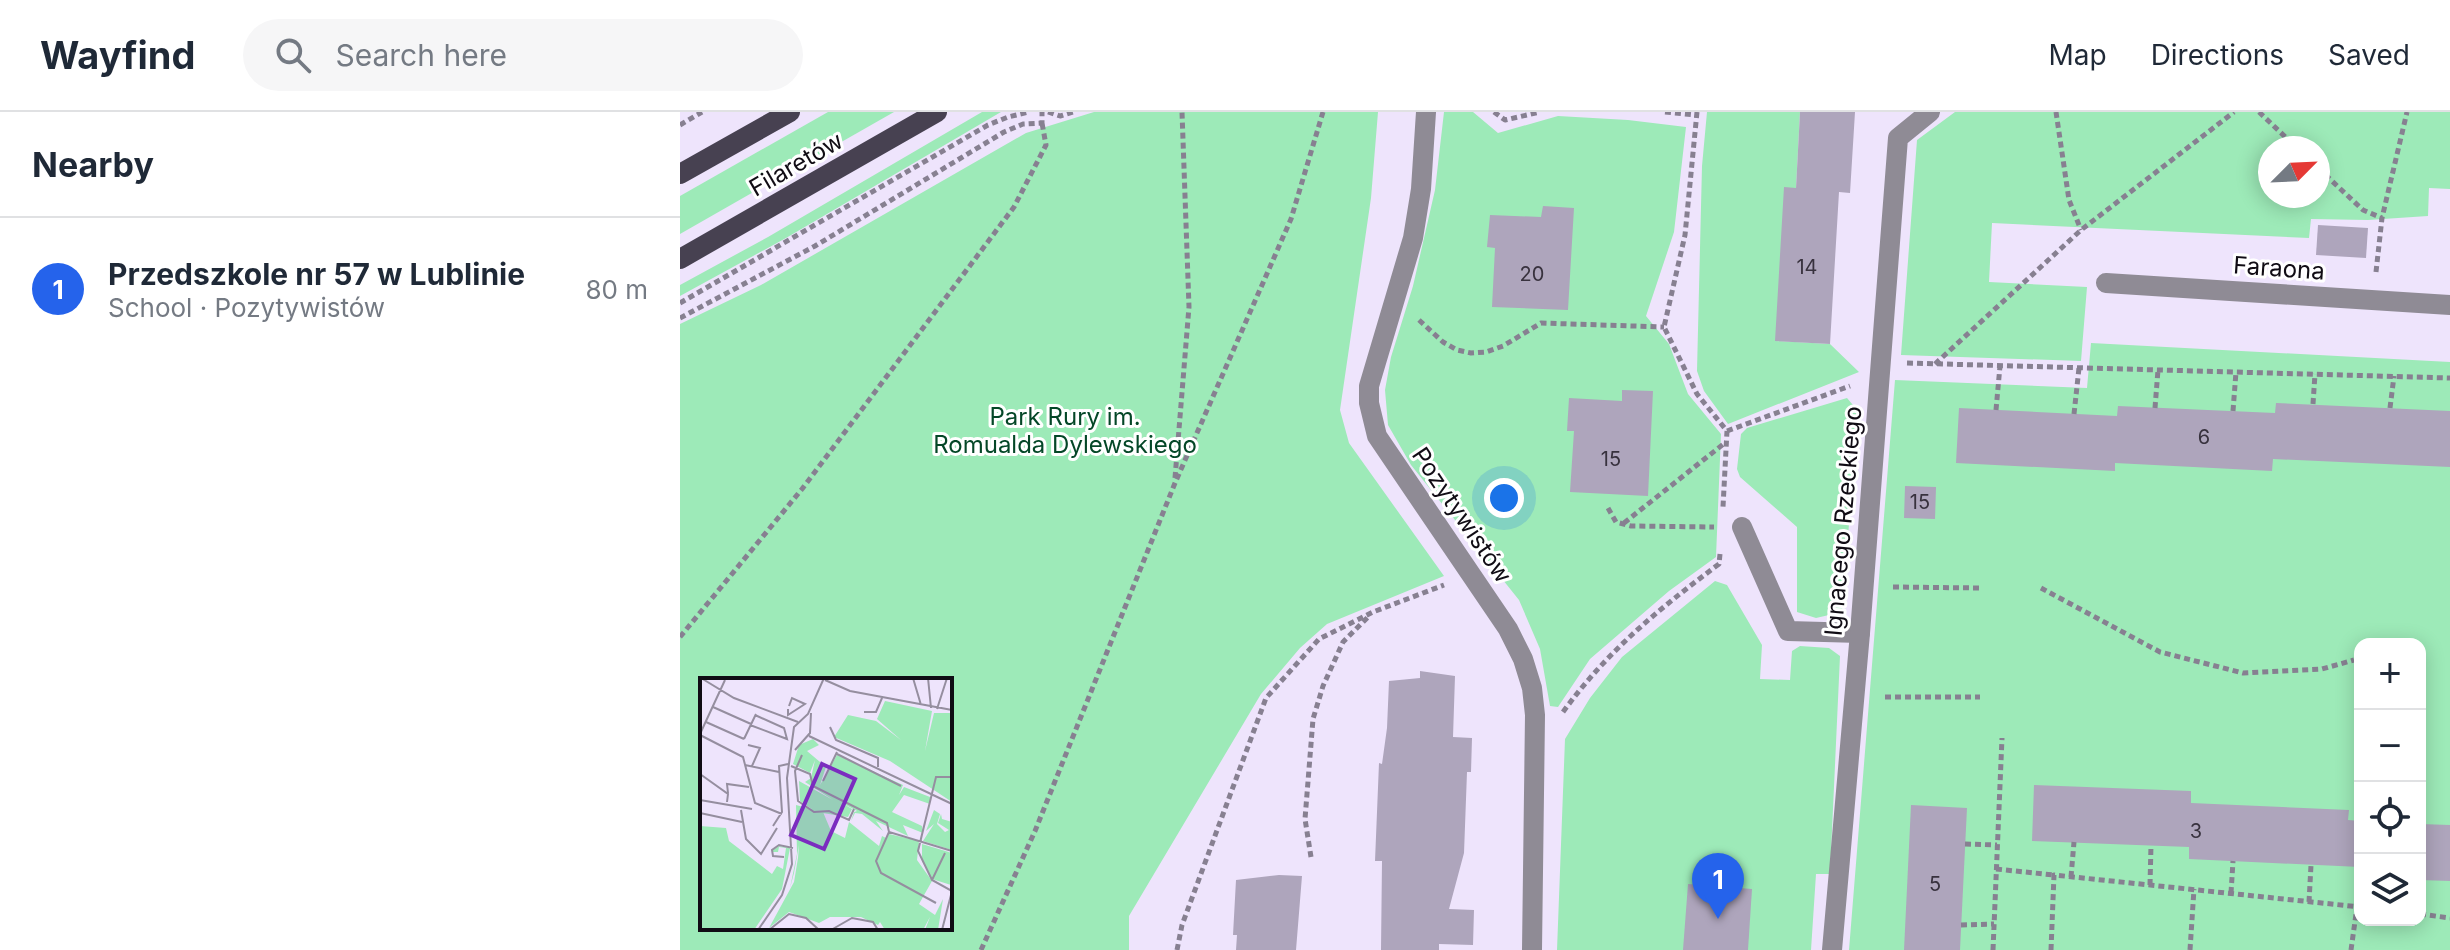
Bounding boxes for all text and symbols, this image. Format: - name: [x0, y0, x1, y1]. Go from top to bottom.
- search box: [243, 19, 803, 91]
- text: Wayfind: [40, 32, 195, 78]
- icon: search: [271, 33, 315, 77]
- text: Search here: [335, 37, 507, 73]
- text: Map: [2048, 38, 2107, 72]
- text: Directions: [2151, 38, 2284, 72]
- text: Saved: [2328, 38, 2410, 72]
- street label: Filaretów: [744, 126, 848, 202]
- north arrow: [2258, 136, 2330, 208]
- text: Nearby: [32, 144, 154, 185]
- street label: Faraona: [2232, 250, 2326, 286]
- house number: 14: [1796, 255, 1818, 279]
- text: Przedszkole nr 57 w Lublinie: [108, 256, 525, 292]
- house number: 20: [1520, 262, 1544, 286]
- text: 1: [52, 274, 64, 305]
- text: 80 m: [585, 274, 648, 305]
- text: School · Pozytywistów: [108, 292, 385, 323]
- park label: Park Rury im. Romualda Dylewskiego: [933, 402, 1197, 459]
- street label: Ignacego Rzeckiego: [1819, 405, 1867, 637]
- house number: 6: [2198, 425, 2210, 449]
- street label: Pozytywistów: [1406, 442, 1518, 588]
- house number: 15: [1601, 447, 1621, 471]
- your location: [1484, 478, 1524, 518]
- house number: 15: [1910, 490, 1930, 514]
- map controls: [2354, 638, 2426, 926]
- button: +: [2354, 638, 2426, 710]
- inset map: [700, 678, 952, 930]
- button: −: [2354, 710, 2426, 782]
- button: locate: [2354, 782, 2426, 854]
- house number: 3: [2190, 819, 2202, 843]
- pin: 1: [1692, 853, 1744, 919]
- button: layers: [2354, 854, 2426, 926]
- house number: 5: [1929, 872, 1941, 896]

